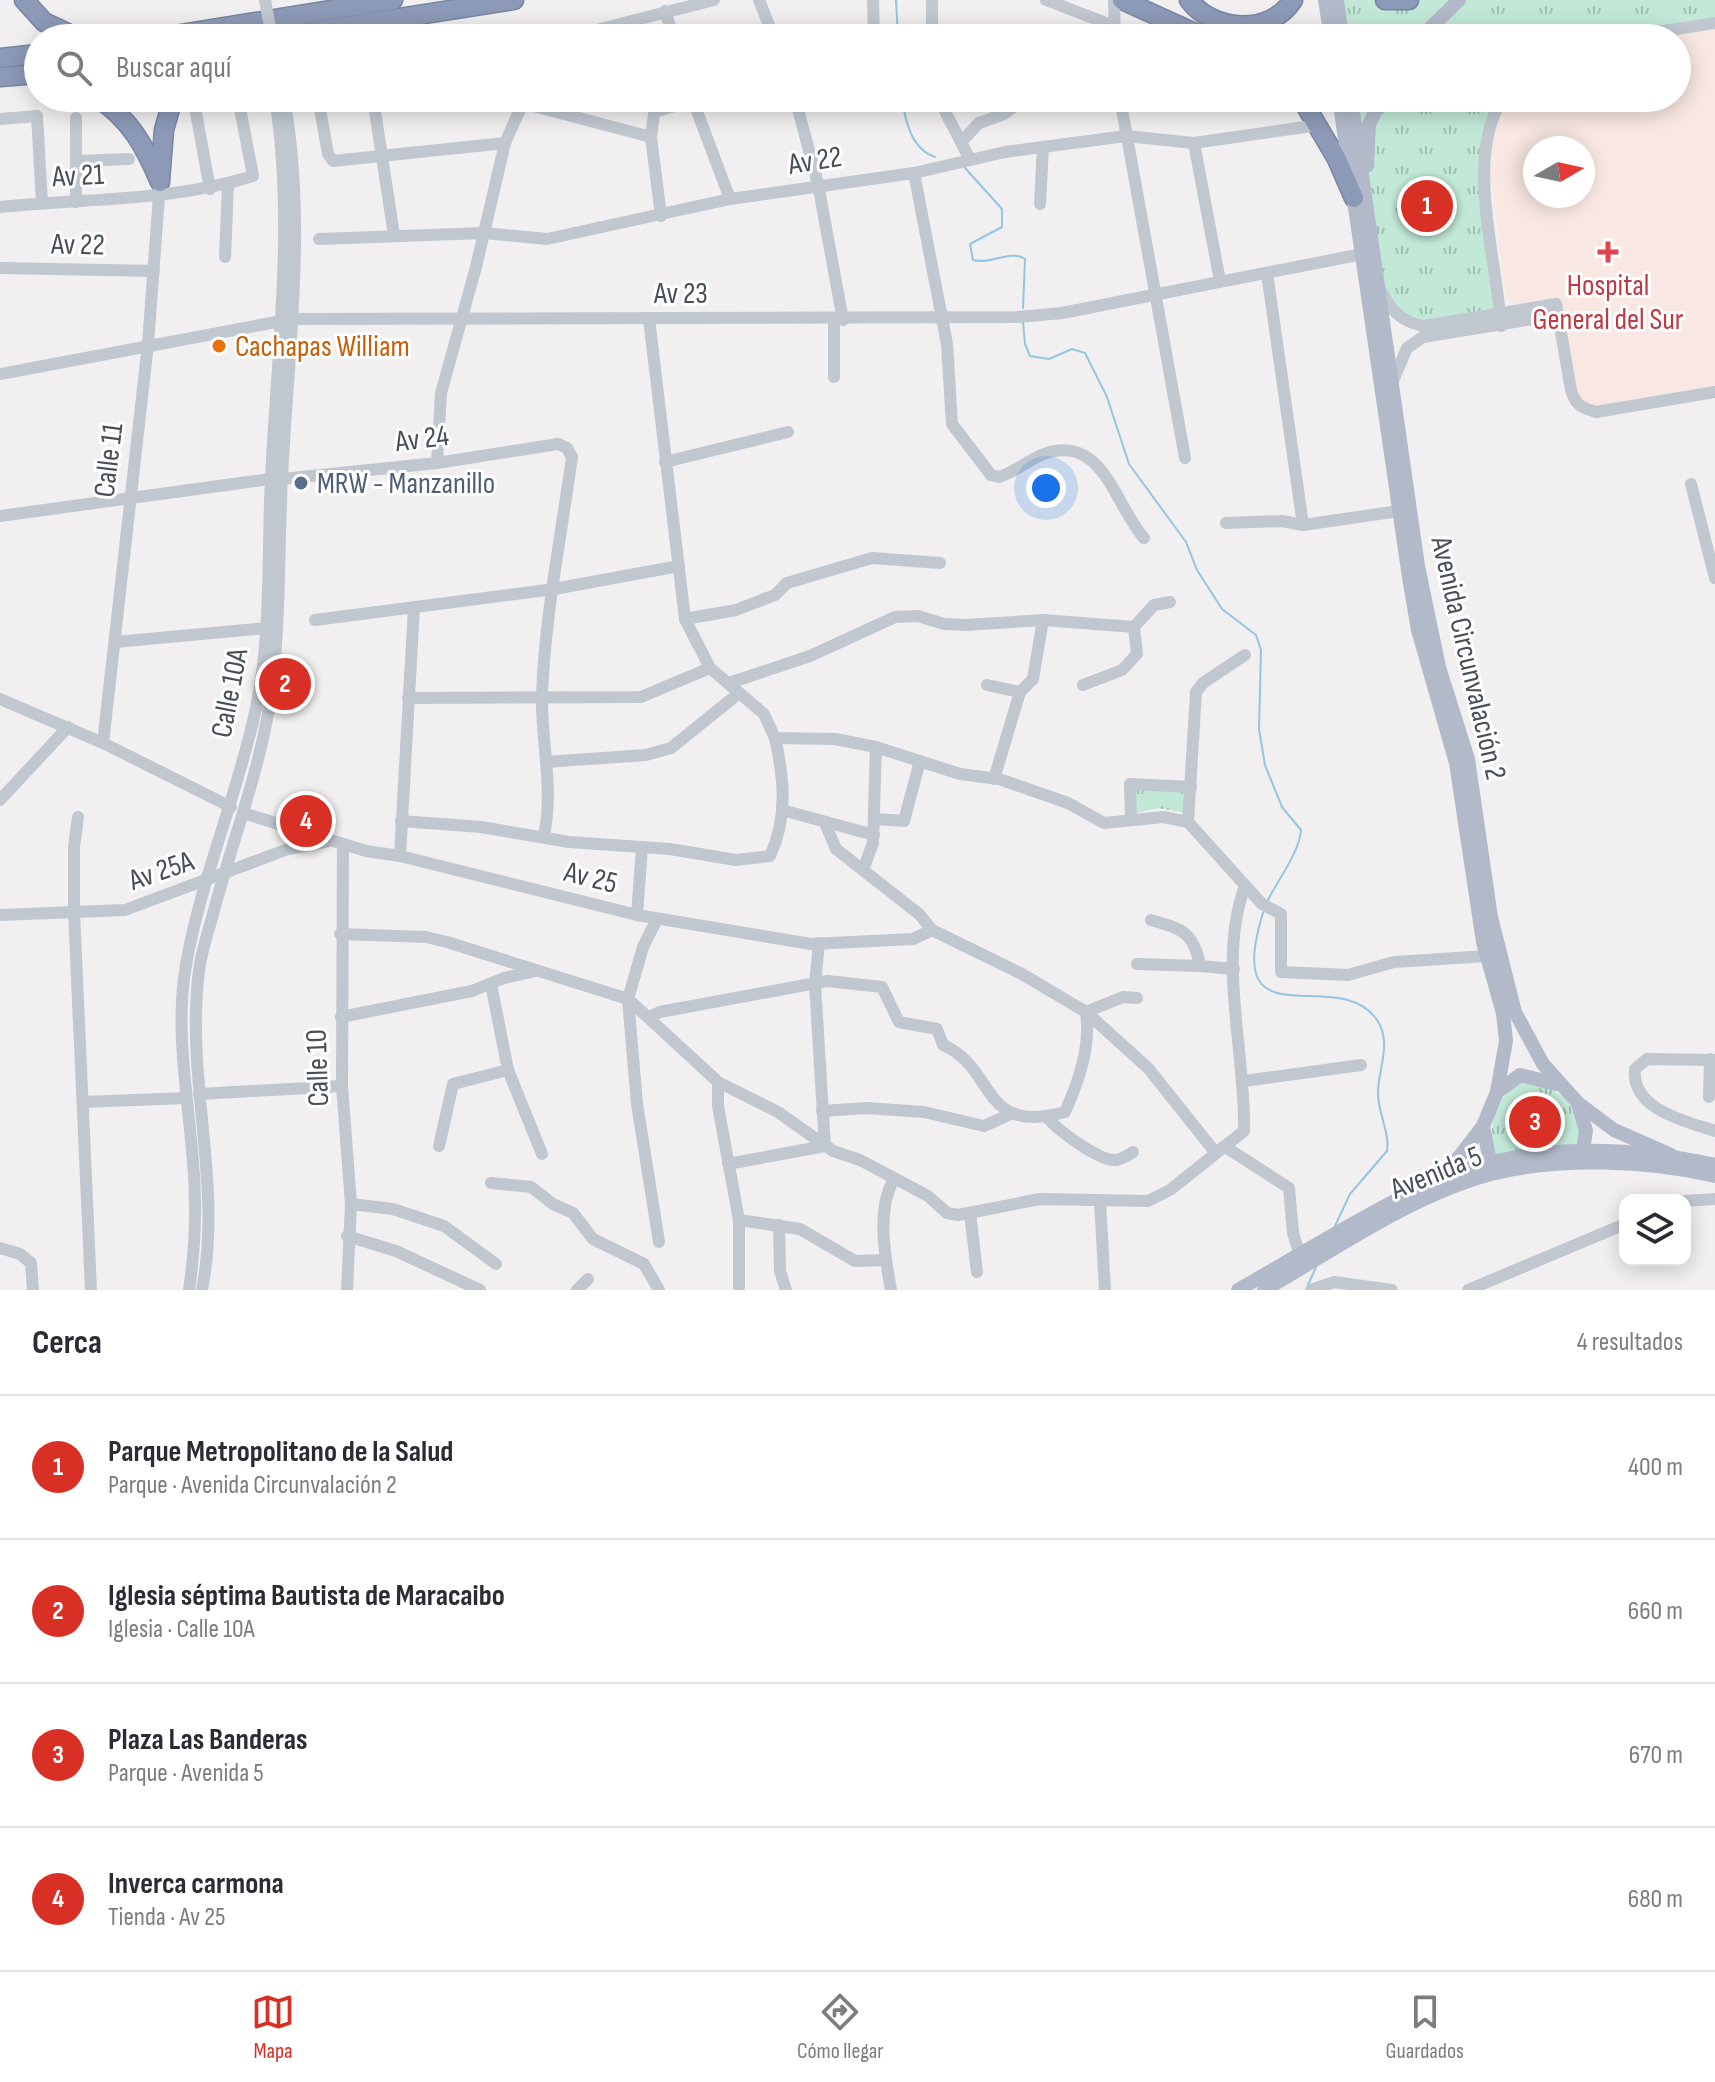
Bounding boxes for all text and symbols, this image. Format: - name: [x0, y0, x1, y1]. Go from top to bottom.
- search box: [24, 24, 1691, 112]
- icon: search: [52, 46, 96, 90]
- text: Buscar aquí: [116, 50, 231, 86]
- north arrow: [1523, 136, 1595, 208]
- street label: Av 22: [785, 139, 844, 183]
- street label: Av 21: [50, 157, 105, 195]
- pin: 1: [1401, 176, 1453, 236]
- street label: Av 22: [50, 227, 105, 263]
- marker: Hospital General del Sur: [1597, 241, 1619, 263]
- place label: Hospital General del Sur: [1533, 268, 1684, 338]
- street label: Av 23: [653, 276, 708, 312]
- place label: Cachapas William: [235, 329, 410, 365]
- marker: Cachapas William: [210, 337, 228, 355]
- street label: Av 24: [392, 418, 451, 460]
- street label: Calle 11: [87, 420, 131, 499]
- place label: MRW - Manzanillo: [317, 466, 495, 502]
- your location: [1026, 468, 1066, 508]
- marker: MRW - Manzanillo: [292, 474, 310, 492]
- street label: Avenida Circunvalación 2: [1422, 532, 1514, 783]
- street label: Calle 10A: [204, 645, 256, 741]
- pin: 2: [259, 654, 311, 714]
- pin: 4: [280, 791, 332, 851]
- street label: Av 25A: [123, 843, 199, 899]
- street label: Av 25: [560, 854, 621, 902]
- street label: Calle 10: [299, 1029, 337, 1107]
- pin: 3: [1509, 1092, 1561, 1152]
- street label: Avenida 5: [1385, 1138, 1487, 1208]
- map controls: [1619, 1194, 1691, 1266]
- button: layers: [1619, 1194, 1691, 1266]
- text: Cerca: [32, 1322, 102, 1363]
- text: 4 resultados: [1577, 1327, 1683, 1358]
- text: Parque Metropolitano de la Salud: [108, 1434, 453, 1470]
- text: 1: [53, 1452, 63, 1483]
- text: 400 m: [1628, 1452, 1683, 1483]
- text: Parque · Avenida Circunvalación 2: [108, 1470, 397, 1501]
- text: Iglesia séptima Bautista de Maracaibo: [108, 1578, 505, 1614]
- text: 2: [52, 1596, 64, 1627]
- text: 660 m: [1628, 1596, 1683, 1627]
- text: Iglesia · Calle 10A: [108, 1614, 255, 1645]
- text: Plaza Las Banderas: [108, 1722, 307, 1758]
- text: 3: [52, 1740, 64, 1771]
- text: 670 m: [1629, 1740, 1683, 1771]
- text: Parque · Avenida 5: [108, 1758, 264, 1789]
- text: Inverca carmona: [108, 1866, 284, 1902]
- text: 4: [52, 1884, 64, 1915]
- text: 680 m: [1628, 1884, 1683, 1915]
- text: Tienda · Av 25: [108, 1902, 225, 1933]
- tab: Mapa: [251, 1990, 295, 2065]
- tab: Cómo llegar: [797, 1990, 884, 2065]
- tab: Guardados: [1386, 1990, 1464, 2065]

